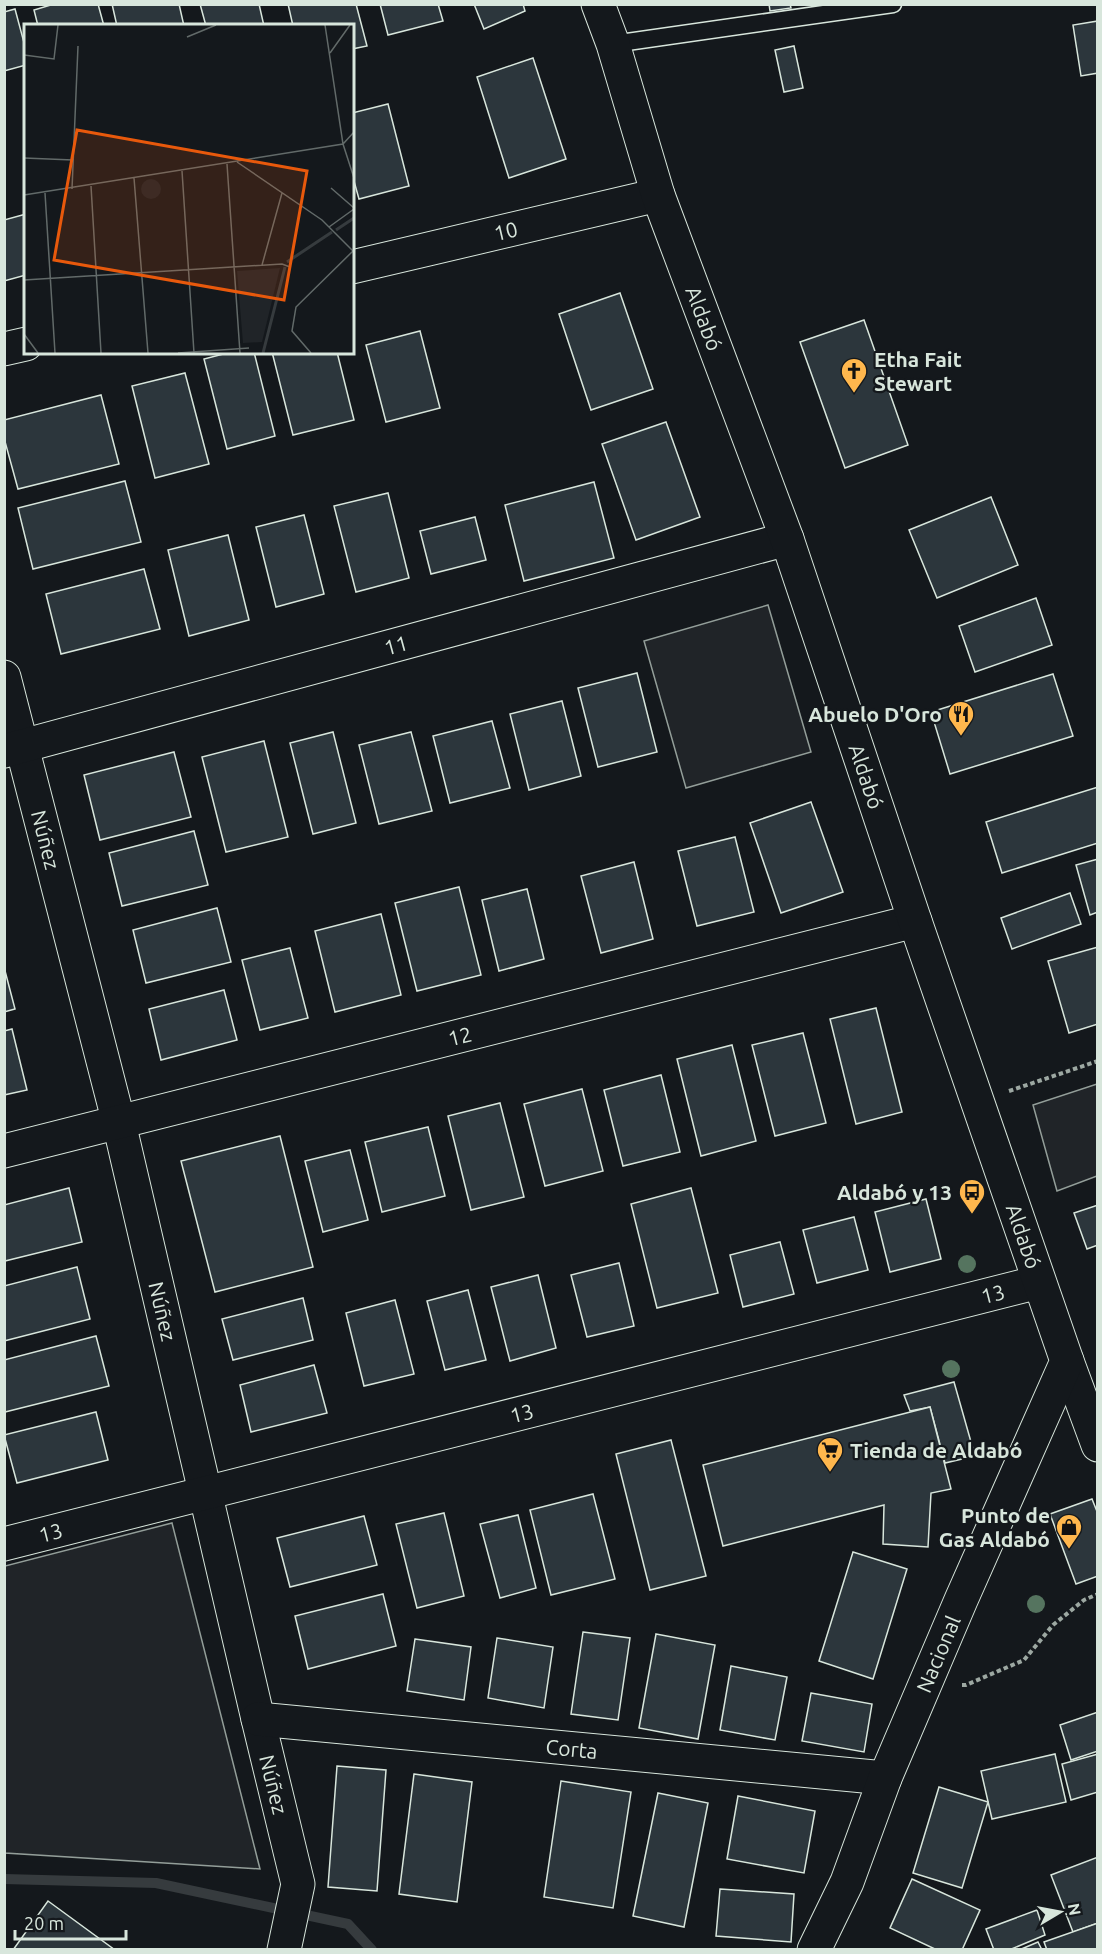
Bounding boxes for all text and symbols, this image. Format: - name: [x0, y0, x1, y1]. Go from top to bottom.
- inset map: [24, 24, 354, 354]
- street label: 10: [492, 216, 520, 245]
- street label: Aldabó: [681, 283, 727, 354]
- place label: Etha Fait Stewart: [874, 347, 962, 395]
- church icon: Etha Fait Stewart: [839, 356, 869, 394]
- street label: 11: [381, 630, 410, 660]
- restaurant icon: Abuelo D'Oro: [946, 699, 976, 737]
- place label: Abuelo D'Oro: [808, 702, 942, 726]
- street label: Aldabó: [845, 741, 889, 812]
- street label: Núñez: [27, 808, 65, 872]
- street label: 12: [445, 1021, 474, 1050]
- bus stop icon: Aldabó y 13: [957, 1177, 987, 1215]
- place label: Aldabó y 13: [837, 1180, 952, 1204]
- street label: Aldabó: [1002, 1201, 1046, 1272]
- street label: Núñez: [144, 1279, 181, 1343]
- street label: 13: [978, 1279, 1007, 1308]
- street label: 13: [507, 1398, 536, 1428]
- supermarket icon: Tienda de Aldabó: [815, 1435, 845, 1473]
- place label: Tienda de Aldabó: [850, 1438, 1022, 1462]
- place label: Punto de Gas Aldabó: [939, 1503, 1050, 1551]
- shop icon: Punto de Gas Aldabó: [1054, 1512, 1084, 1550]
- street label: 13: [36, 1518, 65, 1547]
- street label: Nacional: [911, 1612, 965, 1696]
- street label: Corta: [545, 1734, 599, 1763]
- street label: Núñez: [255, 1752, 293, 1817]
- north arrow: [1030, 1882, 1090, 1942]
- text: N: [1065, 1902, 1085, 1917]
- scale bar: [15, 1903, 126, 1941]
- text: 20 m: [24, 1913, 64, 1933]

